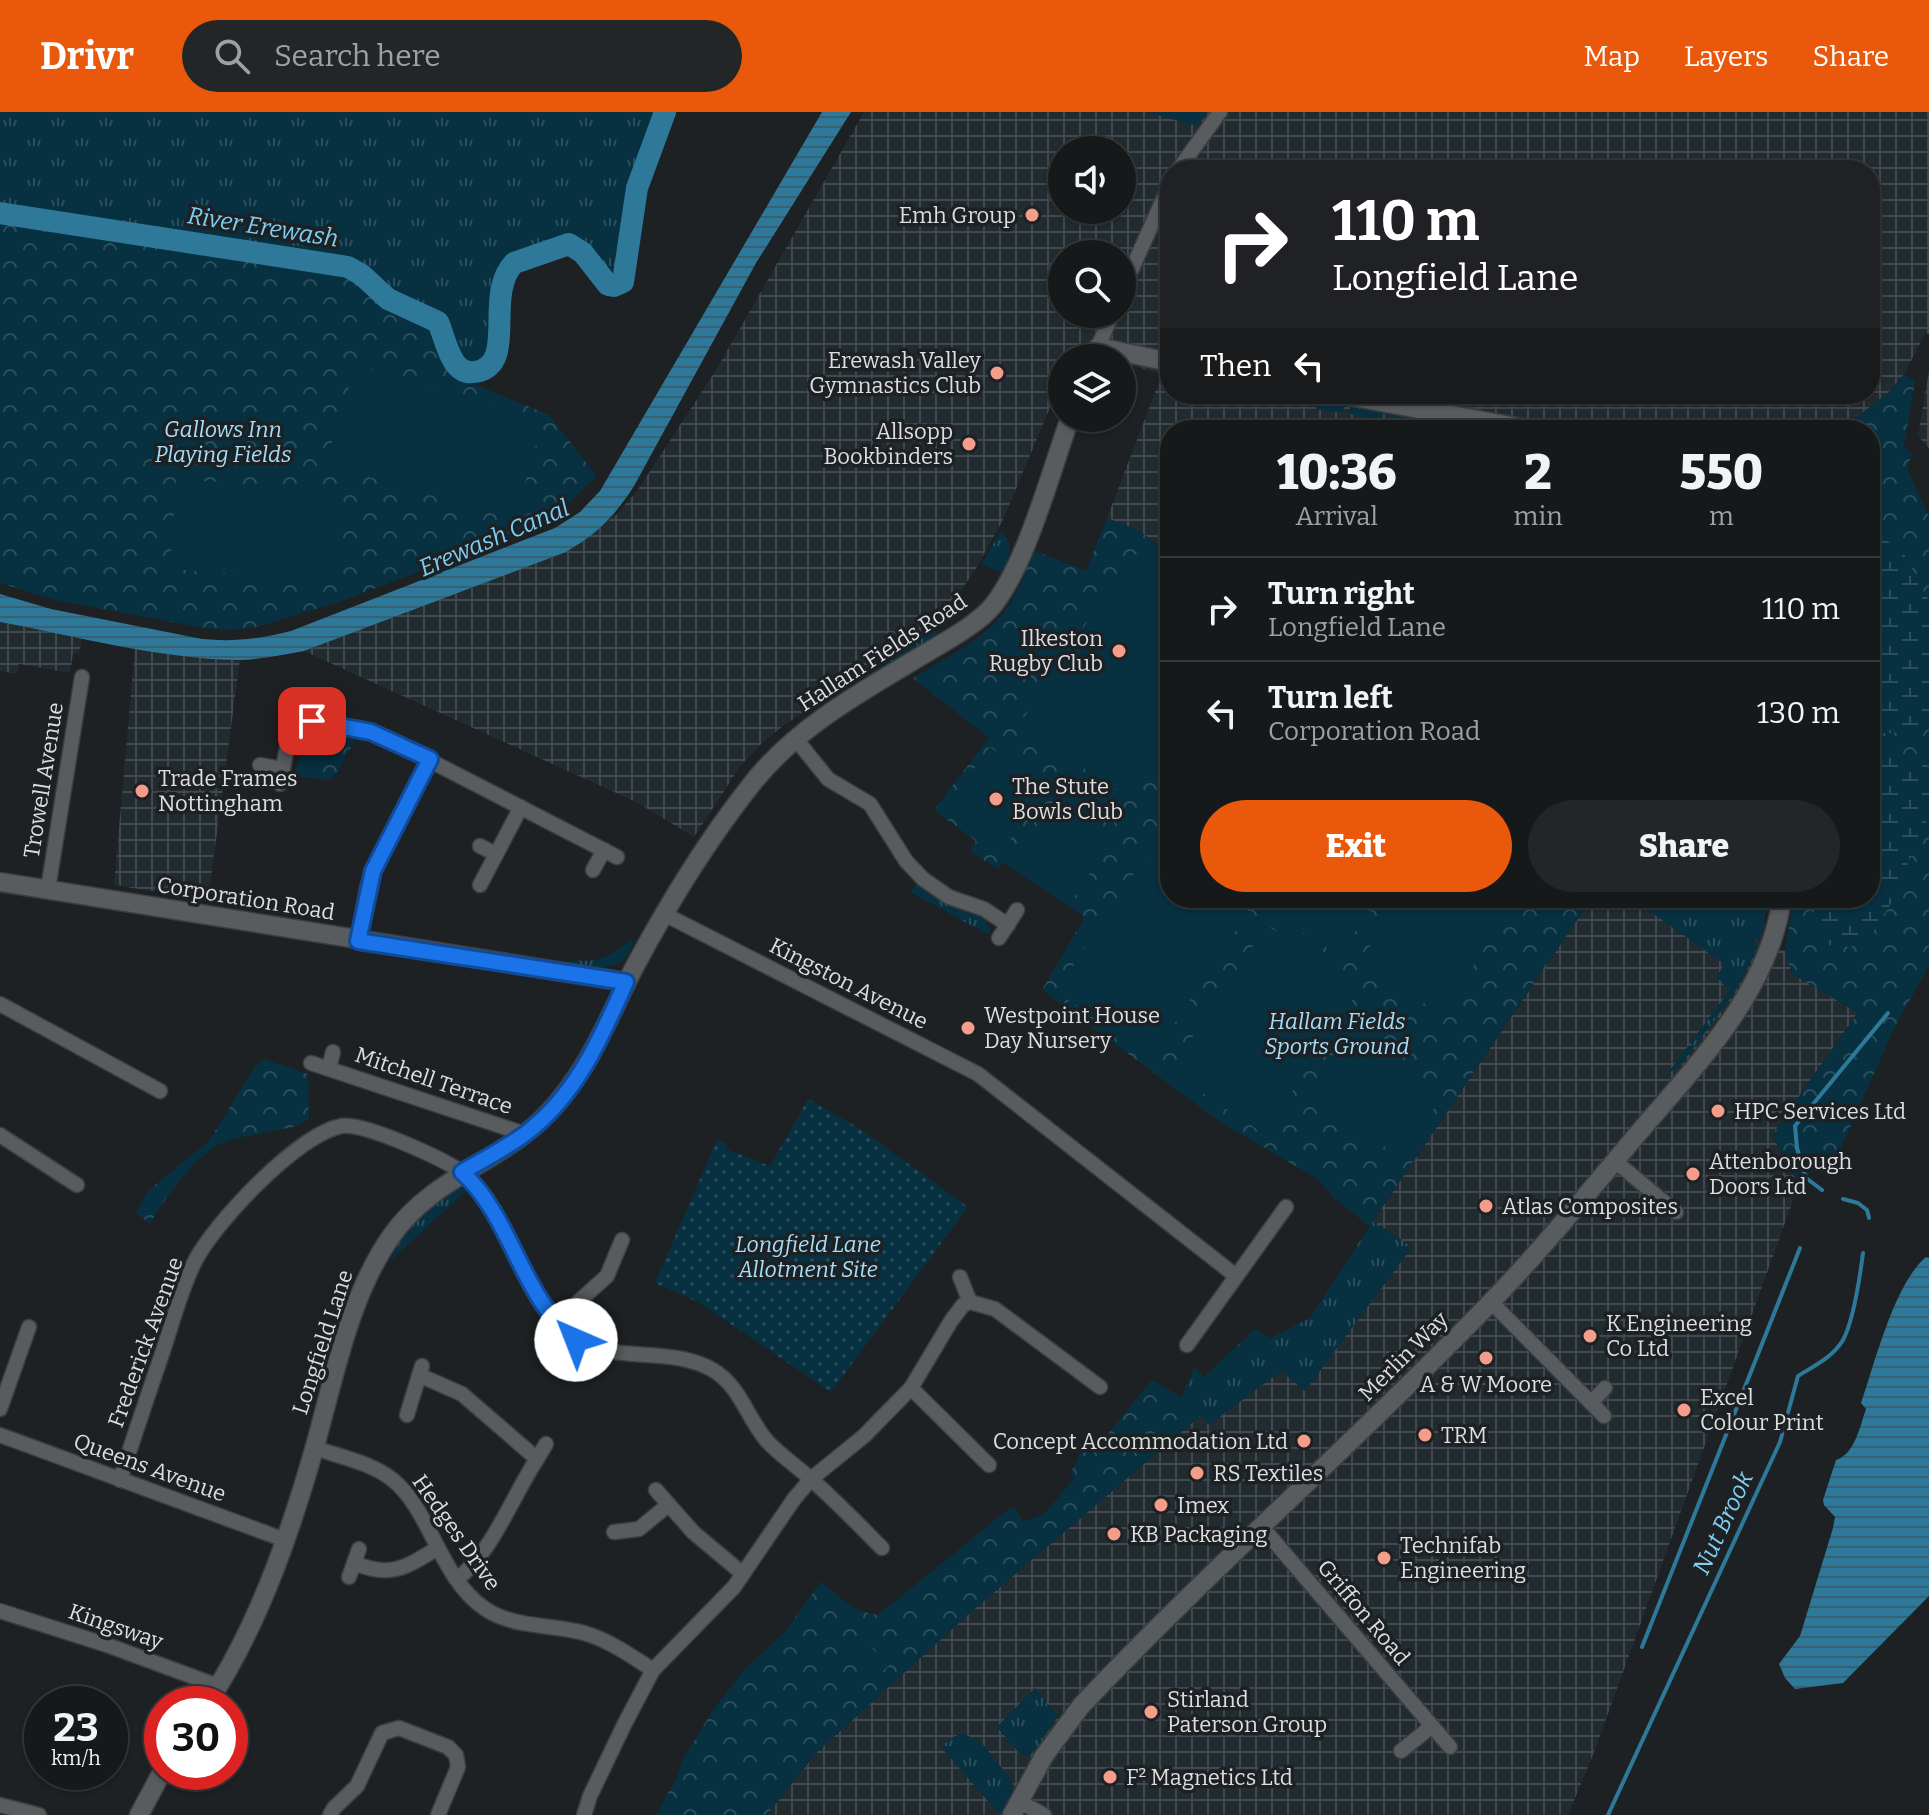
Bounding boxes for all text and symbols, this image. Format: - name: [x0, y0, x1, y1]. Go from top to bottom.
- search box: [182, 20, 742, 92]
- text: Drivr: [40, 33, 134, 79]
- icon: search: [210, 34, 254, 78]
- text: Search here: [274, 38, 441, 74]
- text: Map: [1583, 40, 1640, 73]
- text: Layers: [1684, 40, 1768, 73]
- text: Share: [1812, 40, 1889, 73]
- map controls: [1048, 136, 1136, 432]
- button: sound: [1048, 136, 1136, 224]
- text: 110 m: [1332, 188, 1479, 255]
- icon: right: [1200, 192, 1304, 296]
- water label: River Erewash: [185, 201, 341, 253]
- place label: Emh Group: [899, 202, 1016, 229]
- marker: Emh Group: [1023, 206, 1041, 224]
- button: search: [1048, 240, 1136, 328]
- text: Longfield Lane: [1332, 256, 1578, 300]
- button: layers: [1048, 344, 1136, 432]
- icon: left: [1287, 344, 1331, 388]
- place label: Erewash Valley Gymnastics Club: [809, 347, 981, 399]
- text: Then: [1200, 348, 1271, 384]
- marker: Erewash Valley Gymnastics Club: [988, 364, 1006, 382]
- park label: Gallows Inn Playing Fields: [155, 416, 291, 468]
- place label: Allsopp Bookbinders: [823, 418, 953, 470]
- marker: Allsopp Bookbinders: [960, 435, 978, 453]
- text: 10:36: [1277, 444, 1397, 502]
- text: 2: [1524, 444, 1552, 502]
- text: 550: [1680, 444, 1763, 502]
- water label: Erewash Canal: [415, 494, 573, 582]
- text: Arrival: [1296, 501, 1378, 532]
- text: min: [1514, 501, 1563, 532]
- text: m: [1709, 501, 1734, 532]
- text: Turn right: [1268, 576, 1415, 612]
- icon: right: [1200, 587, 1244, 631]
- street label: Hallam Fields Road: [793, 588, 972, 717]
- text: 110 m: [1762, 591, 1840, 627]
- text: Longfield Lane: [1268, 612, 1446, 643]
- place label: Ilkeston Rugby Club: [989, 625, 1103, 677]
- marker: Ilkeston Rugby Club: [1110, 642, 1128, 660]
- text: Turn left: [1268, 680, 1393, 716]
- pin: [278, 687, 346, 755]
- icon: left: [1200, 691, 1244, 735]
- text: 130 m: [1757, 695, 1840, 731]
- icon: arrive: [290, 699, 334, 743]
- street label: Trowell Avenue: [18, 700, 69, 860]
- text: Corporation Road: [1268, 716, 1480, 747]
- place label: Trade Frames Nottingham: [158, 765, 298, 817]
- place label: The Stute Bowls Club: [1012, 773, 1123, 825]
- marker: Trade Frames Nottingham: [133, 782, 151, 800]
- marker: The Stute Bowls Club: [987, 790, 1005, 808]
- button: Exit: [1200, 800, 1512, 892]
- button: Share: [1528, 800, 1840, 892]
- street label: Corporation Road: [155, 871, 337, 926]
- street label: Kingston Avenue: [765, 932, 933, 1035]
- place label: Westpoint House Day Nursery: [984, 1002, 1160, 1054]
- park label: Hallam Fields Sports Ground: [1265, 1008, 1410, 1060]
- marker: Westpoint House Day Nursery: [959, 1019, 977, 1037]
- street label: Mitchell Terrace: [352, 1041, 516, 1120]
- place label: HPC Services Ltd: [1734, 1098, 1906, 1125]
- marker: HPC Services Ltd: [1709, 1102, 1727, 1120]
- place label: Attenborough Doors Ltd: [1709, 1148, 1852, 1200]
- marker: Attenborough Doors Ltd: [1684, 1165, 1702, 1183]
- place label: Atlas Composites: [1502, 1193, 1678, 1220]
- marker: Atlas Composites: [1477, 1197, 1495, 1215]
- park label: Longfield Lane Allotment Site: [735, 1231, 881, 1283]
- street label: Frederick Avenue: [102, 1253, 189, 1431]
- street label: Longfield Lane: [286, 1266, 359, 1418]
- position arrow: [534, 1298, 618, 1382]
- street label: Merlin Way: [1353, 1306, 1454, 1407]
- place label: K Engineering Co Ltd: [1606, 1310, 1752, 1362]
- marker: K Engineering Co Ltd: [1581, 1327, 1599, 1345]
- marker: A & W Moore: [1477, 1349, 1495, 1367]
- place label: A & W Moore: [1420, 1371, 1552, 1398]
- place label: Excel Colour Print: [1700, 1384, 1824, 1436]
- marker: Excel Colour Print: [1675, 1401, 1693, 1419]
- place label: TRM: [1441, 1422, 1487, 1449]
- marker: TRM: [1416, 1426, 1434, 1444]
- street label: Queens Avenue: [70, 1427, 230, 1508]
- place label: Concept Accommodation Ltd: [993, 1428, 1288, 1455]
- marker: Concept Accommodation Ltd: [1295, 1432, 1313, 1450]
- place label: RS Textiles: [1213, 1460, 1323, 1487]
- marker: RS Textiles: [1188, 1464, 1206, 1482]
- water label: Nut Brook: [1687, 1466, 1759, 1579]
- street label: Hedges Drive: [407, 1469, 506, 1595]
- place label: Imex: [1177, 1492, 1229, 1519]
- marker: Imex: [1152, 1496, 1170, 1514]
- place label: KB Packaging: [1130, 1521, 1268, 1548]
- marker: KB Packaging: [1105, 1525, 1123, 1543]
- place label: Technifab Engineering: [1400, 1532, 1526, 1584]
- marker: Technifab Engineering: [1375, 1549, 1393, 1567]
- street label: Griffon Road: [1312, 1554, 1416, 1671]
- street label: Kingsway: [65, 1598, 167, 1655]
- speed limit sign: 30: [144, 1686, 248, 1790]
- place label: Stirland Paterson Group: [1167, 1686, 1327, 1738]
- marker: Stirland Paterson Group: [1142, 1703, 1160, 1721]
- text: 23: [53, 1704, 99, 1752]
- text: km/h: [51, 1746, 101, 1770]
- place label: F² Magnetics Ltd: [1126, 1764, 1293, 1791]
- marker: F² Magnetics Ltd: [1101, 1768, 1119, 1786]

